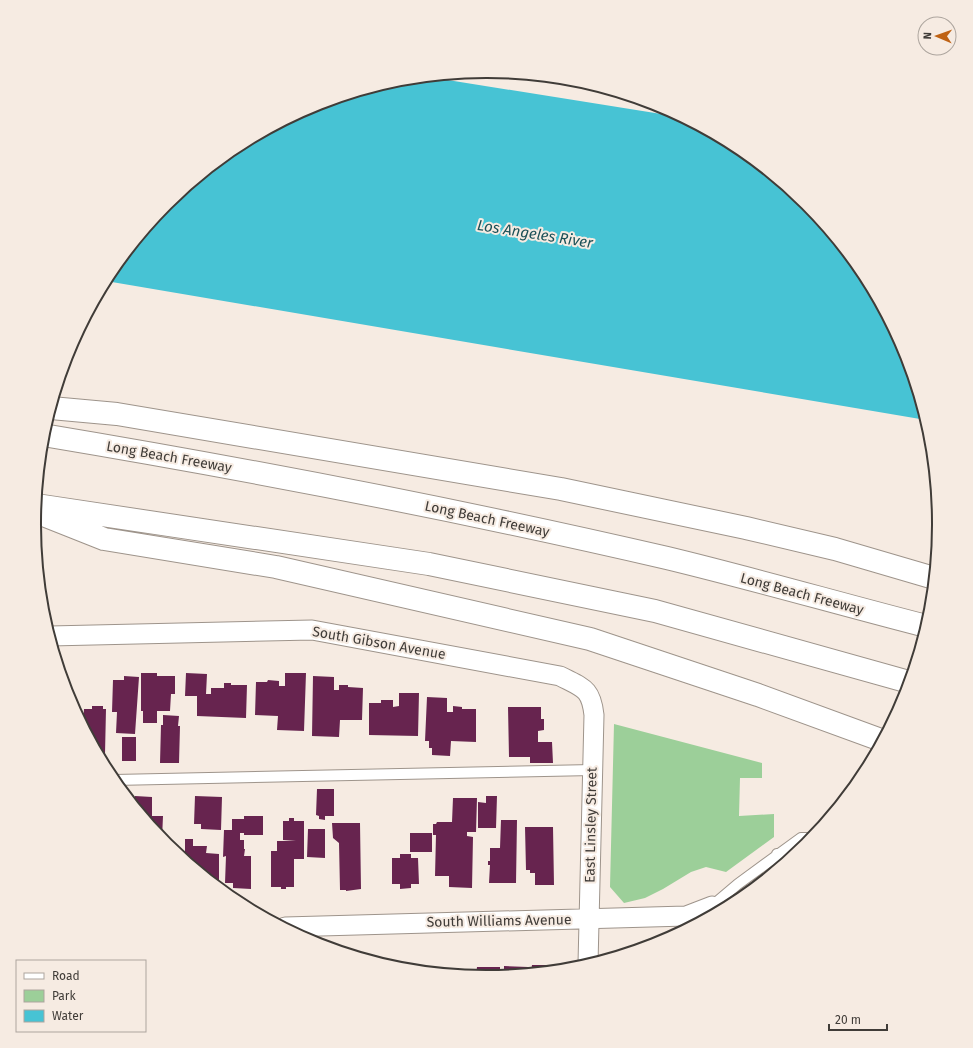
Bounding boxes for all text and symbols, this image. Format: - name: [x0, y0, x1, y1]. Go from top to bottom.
- north arrow: [917, 16, 957, 56]
- text: N: [921, 32, 934, 40]
- water label: Los Angeles River: [476, 216, 595, 252]
- street label: Long Beach Freeway: [105, 438, 233, 476]
- street label: Long Beach Freeway: [423, 497, 551, 541]
- street label: Long Beach Freeway: [738, 569, 866, 619]
- street label: South Gibson Avenue: [311, 623, 447, 663]
- street label: East Linsley Street: [581, 766, 601, 883]
- street label: South Williams Avenue: [426, 911, 572, 931]
- legend: [16, 960, 146, 1032]
- text: Road: [52, 969, 80, 983]
- text: Park: [52, 989, 76, 1003]
- scale bar: [829, 1006, 887, 1032]
- text: Water: [52, 1009, 84, 1023]
- text: 20 m: [835, 1013, 861, 1027]

